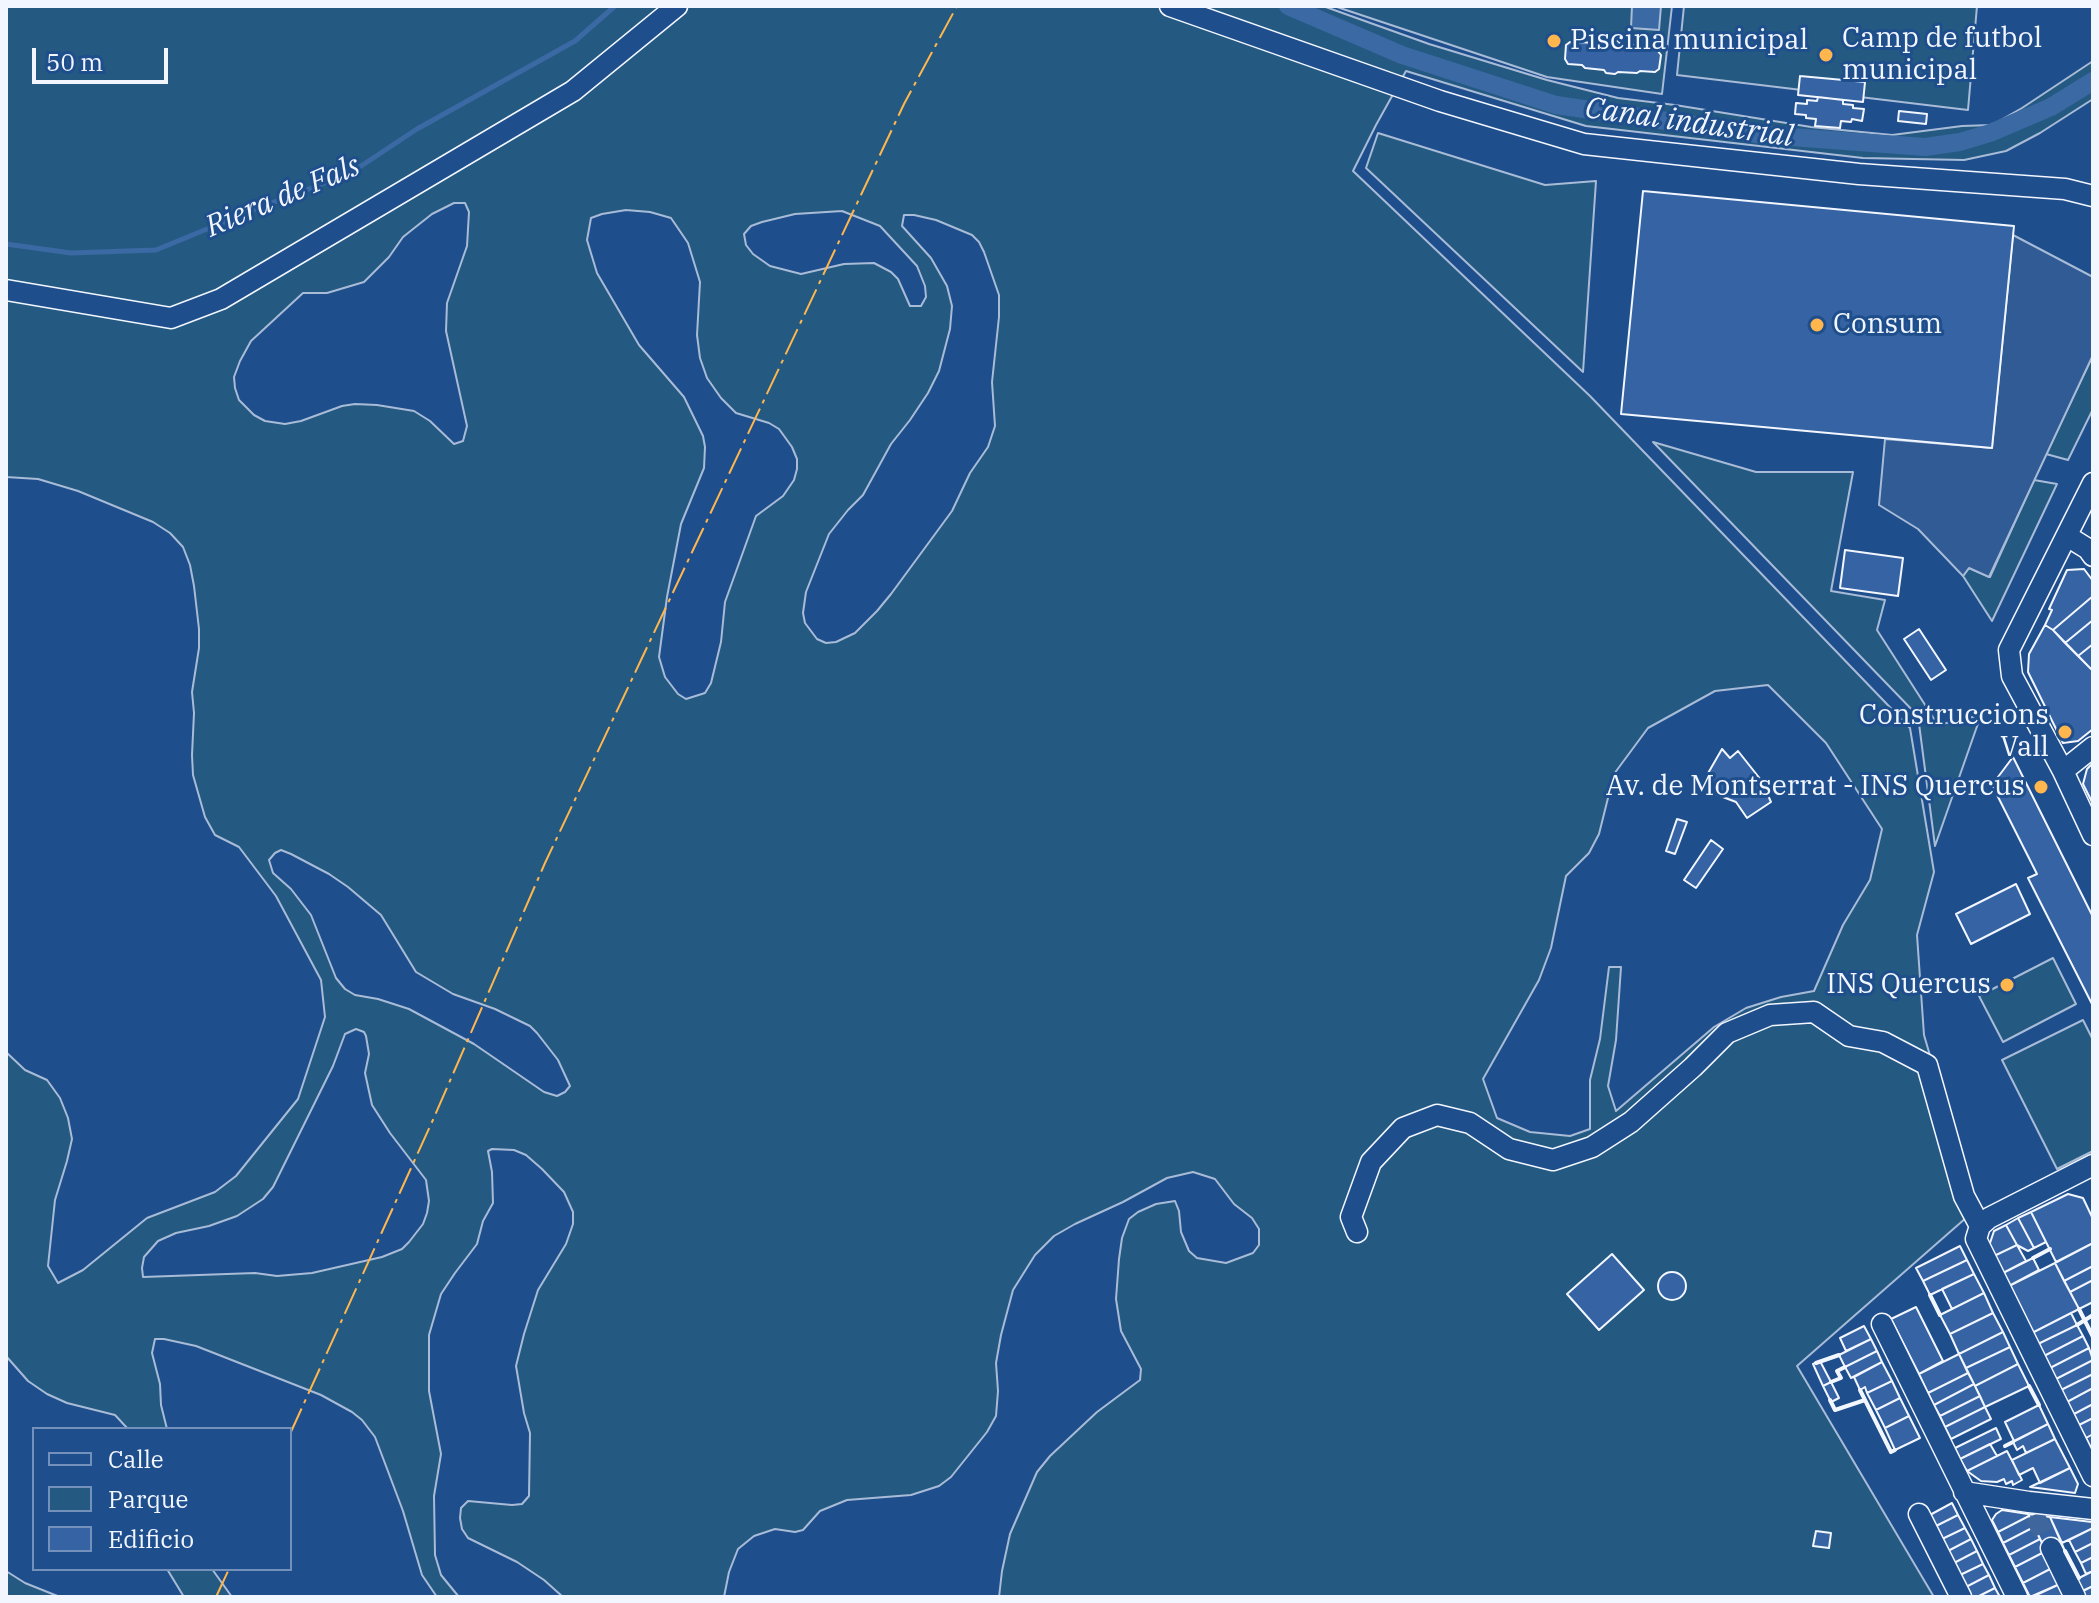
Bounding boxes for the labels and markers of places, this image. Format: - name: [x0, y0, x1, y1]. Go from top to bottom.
- place label: Camp de futbol municipal: [1842, 22, 2042, 88]
- place label: Piscina municipal: [1570, 24, 1808, 58]
- marker: Piscina municipal: [1545, 32, 1563, 50]
- marker: Camp de futbol municipal: [1817, 46, 1835, 64]
- place label: Consum: [1833, 308, 1942, 342]
- marker: Consum: [1808, 316, 1826, 334]
- place label: Construccions Vall: [1859, 699, 2049, 765]
- marker: Construccions Vall: [2056, 723, 2074, 741]
- place label: Av. de Montserrat - INS Quercus: [1606, 770, 2025, 804]
- marker: Av. de Montserrat - INS Quercus: [2032, 778, 2050, 796]
- place label: INS Quercus: [1826, 968, 1991, 1002]
- marker: INS Quercus: [1998, 976, 2016, 994]

